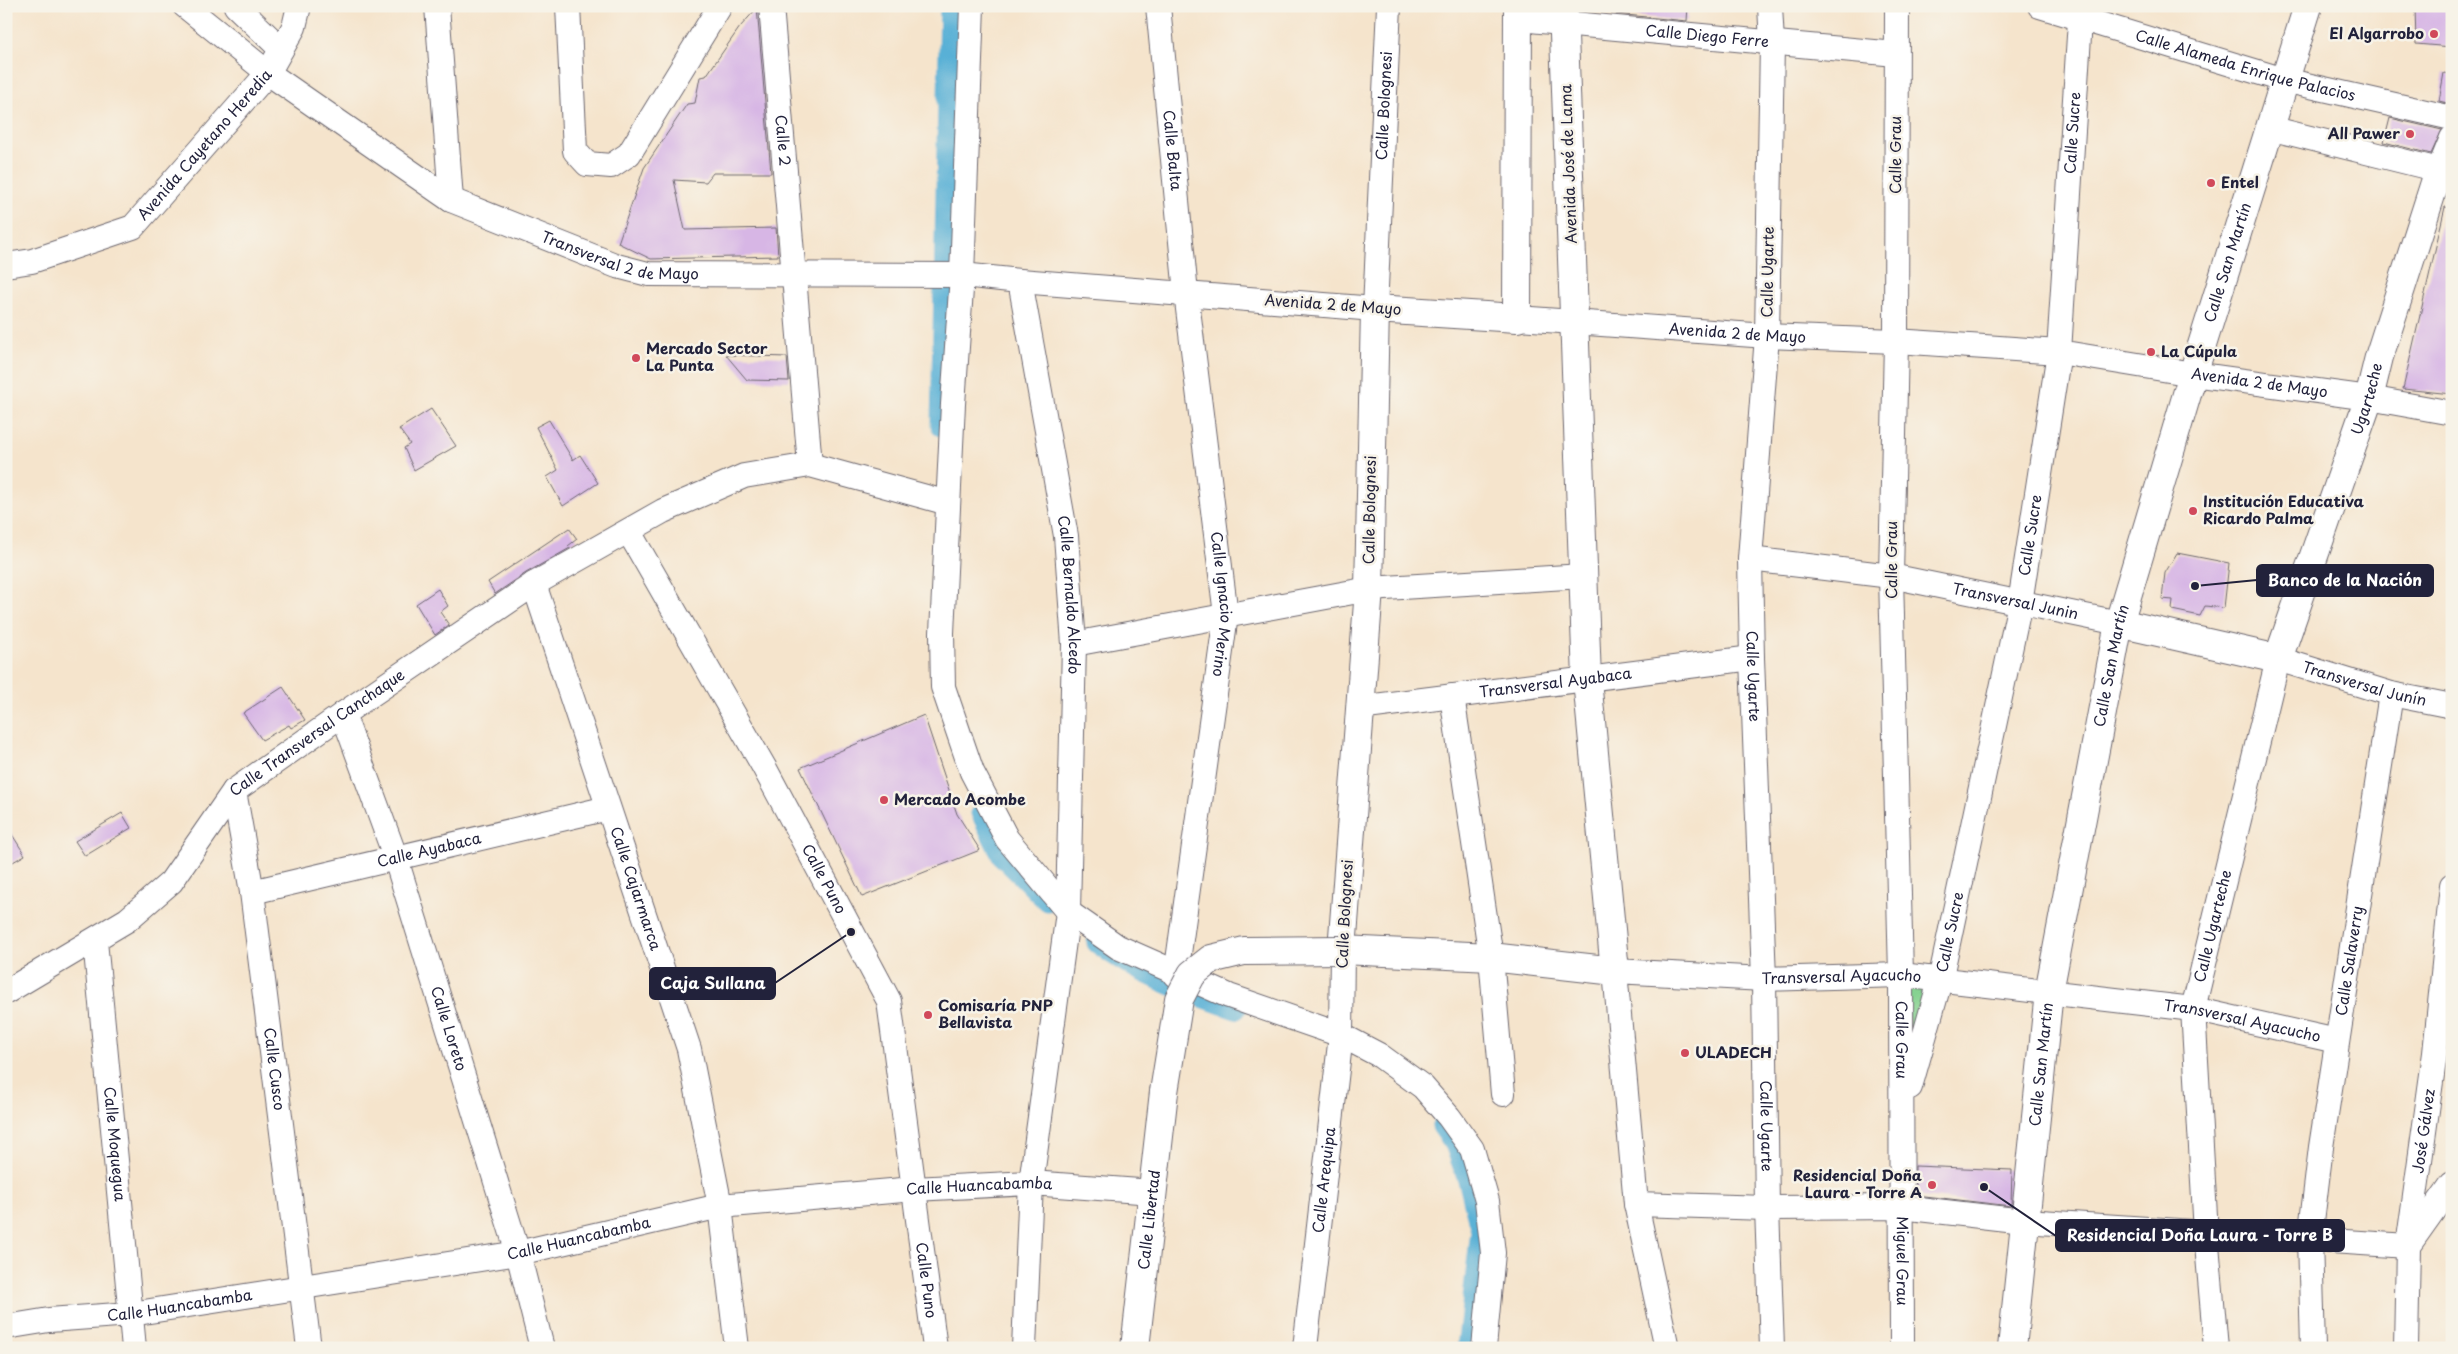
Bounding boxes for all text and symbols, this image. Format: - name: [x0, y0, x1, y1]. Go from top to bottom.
- street label: Calle Diego Ferre: [1645, 18, 1770, 52]
- place label: El Algarrobo: [2329, 21, 2424, 44]
- street label: Calle Alameda Enrique Palacios: [2133, 23, 2358, 106]
- marker: El Algarrobo: [2428, 28, 2440, 40]
- street label: Calle Bolognesi: [1369, 51, 1397, 161]
- street label: Avenida Cayetano Heredia: [131, 63, 277, 225]
- street label: Avenida José de Lama: [1553, 83, 1582, 244]
- street label: Calle Sucre: [2057, 91, 2085, 174]
- street label: Calle Balta: [1158, 109, 1189, 192]
- street label: Calle 2: [770, 114, 798, 167]
- street label: Calle Grau: [1883, 116, 1906, 194]
- place label: All Pawer: [2327, 121, 2400, 144]
- marker: All Pawer: [2404, 128, 2416, 140]
- place label: Entel: [2221, 170, 2259, 193]
- marker: Entel: [2205, 177, 2217, 189]
- street label: Calle San Martín: [2197, 199, 2256, 325]
- street label: Transversal 2 de Mayo: [538, 224, 699, 284]
- street label: Calle Ugarte: [1754, 226, 1779, 318]
- street label: Avenida 2 de Mayo: [1264, 287, 1402, 320]
- street label: Avenida 2 de Mayo: [1668, 316, 1806, 348]
- place label: Mercado Sector La Punta: [646, 336, 768, 376]
- place label: La Cúpula: [2161, 339, 2237, 362]
- marker: La Cúpula: [2145, 346, 2157, 358]
- marker: Mercado Sector La Punta: [630, 352, 642, 364]
- street label: Ugarteche: [2344, 360, 2387, 438]
- street label: Avenida 2 de Mayo: [2190, 361, 2329, 402]
- street label: Calle Bolognesi: [1356, 455, 1381, 565]
- place label: Institución Educativa Ricardo Palma: [2203, 489, 2365, 529]
- street label: Calle Sucre: [2011, 493, 2047, 577]
- marker: Institución Educativa Ricardo Palma: [2187, 505, 2199, 517]
- street label: Calle Bernaldo Alcedo: [1052, 513, 1087, 674]
- street label: Calle Grau: [1879, 521, 1902, 599]
- street label: Calle Ignacio Merino: [1206, 530, 1239, 679]
- callout: Banco de la Nación: [2257, 565, 2433, 596]
- text: Banco de la Nación: [2268, 567, 2422, 591]
- street label: Transversal Junin: [1951, 576, 2081, 624]
- street label: Calle San Martín: [2087, 601, 2134, 729]
- street label: Calle Ugarte: [1741, 630, 1767, 722]
- street label: Transversal Junín: [2300, 654, 2429, 711]
- street label: Transversal Ayabaca: [1478, 660, 1633, 703]
- street label: Calle Transversal Canchaque: [224, 662, 409, 801]
- place label: Mercado Acombe: [894, 787, 1026, 810]
- marker: Mercado Acombe: [878, 794, 890, 806]
- street label: Calle Cajarmarca: [606, 823, 668, 954]
- street label: Calle Ayabaca: [374, 825, 484, 872]
- street label: Calle Puno: [797, 839, 853, 917]
- street label: Calle Bolognesi: [1329, 859, 1358, 969]
- street label: Calle Ugarteche: [2187, 867, 2236, 985]
- street label: Calle Sucre: [1929, 889, 1969, 974]
- street label: Calle Salaverry: [2328, 904, 2368, 1017]
- street label: Transversal Ayacucho: [1761, 962, 1923, 989]
- callout: Caja Sullana: [650, 968, 775, 999]
- text: Caja Sullana: [660, 970, 766, 994]
- street label: Calle Loreto: [426, 983, 474, 1073]
- place label: Comisaría PNP Bellavista: [938, 993, 1053, 1033]
- street label: Transversal Ayacucho: [2163, 993, 2323, 1047]
- street label: Calle Grau: [1891, 1001, 1914, 1079]
- street label: Calle San Martín: [2022, 1001, 2058, 1127]
- marker: Comisaría PNP Bellavista: [922, 1009, 934, 1021]
- street label: Calle Cusco: [259, 1026, 292, 1112]
- place label: ULADECH: [1695, 1040, 1772, 1063]
- marker: ULADECH: [1679, 1047, 1691, 1059]
- street label: Calle Ugarte: [1755, 1080, 1780, 1172]
- street label: Calle Moquegua: [99, 1085, 133, 1203]
- street label: José Gálvez: [2405, 1087, 2440, 1175]
- street label: Calle Arequipa: [1305, 1125, 1340, 1234]
- place label: Residencial Doña Laura - Torre A: [1793, 1163, 1922, 1203]
- street label: Calle Libertad: [1131, 1168, 1165, 1271]
- street label: Calle Huancabamba: [905, 1170, 1054, 1200]
- marker: Residencial Doña Laura - Torre A: [1926, 1179, 1938, 1191]
- street label: Calle Huancabamba: [505, 1209, 653, 1265]
- street label: Miguel Grau: [1892, 1216, 1915, 1306]
- callout: Residencial Doña Laura - Torre B: [2056, 1220, 2344, 1251]
- text: Residencial Doña Laura - Torre B: [2067, 1222, 2333, 1246]
- street label: Calle Puno: [911, 1241, 944, 1319]
- street label: Calle Huancabamba: [106, 1282, 254, 1326]

